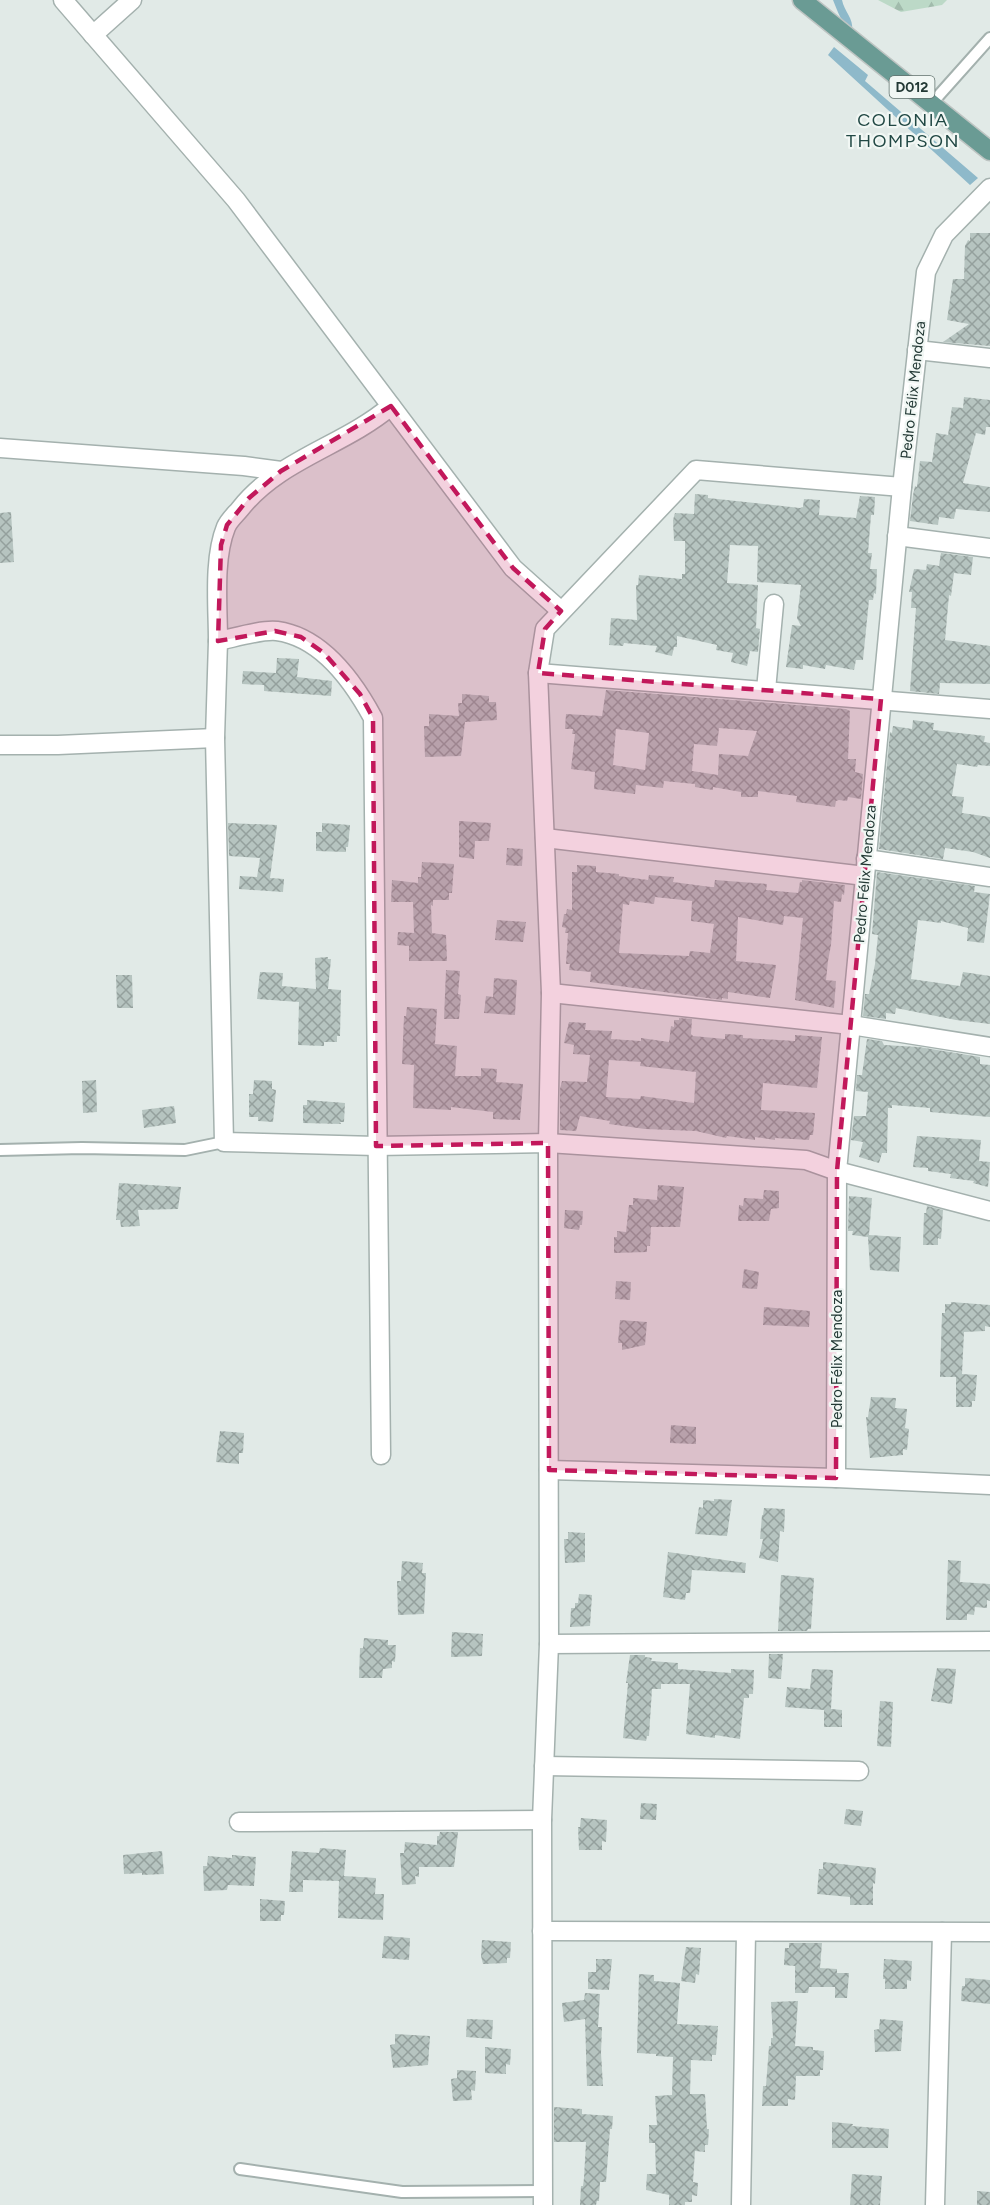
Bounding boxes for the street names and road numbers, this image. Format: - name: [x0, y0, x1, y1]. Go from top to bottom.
- road number: D012: [890, 76, 934, 98]
- street label: Pedro Félix Mendoza: [897, 320, 929, 460]
- street label: Pedro Félix Mendoza: [850, 804, 880, 944]
- street label: Pedro Félix Mendoza: [828, 1290, 846, 1428]

